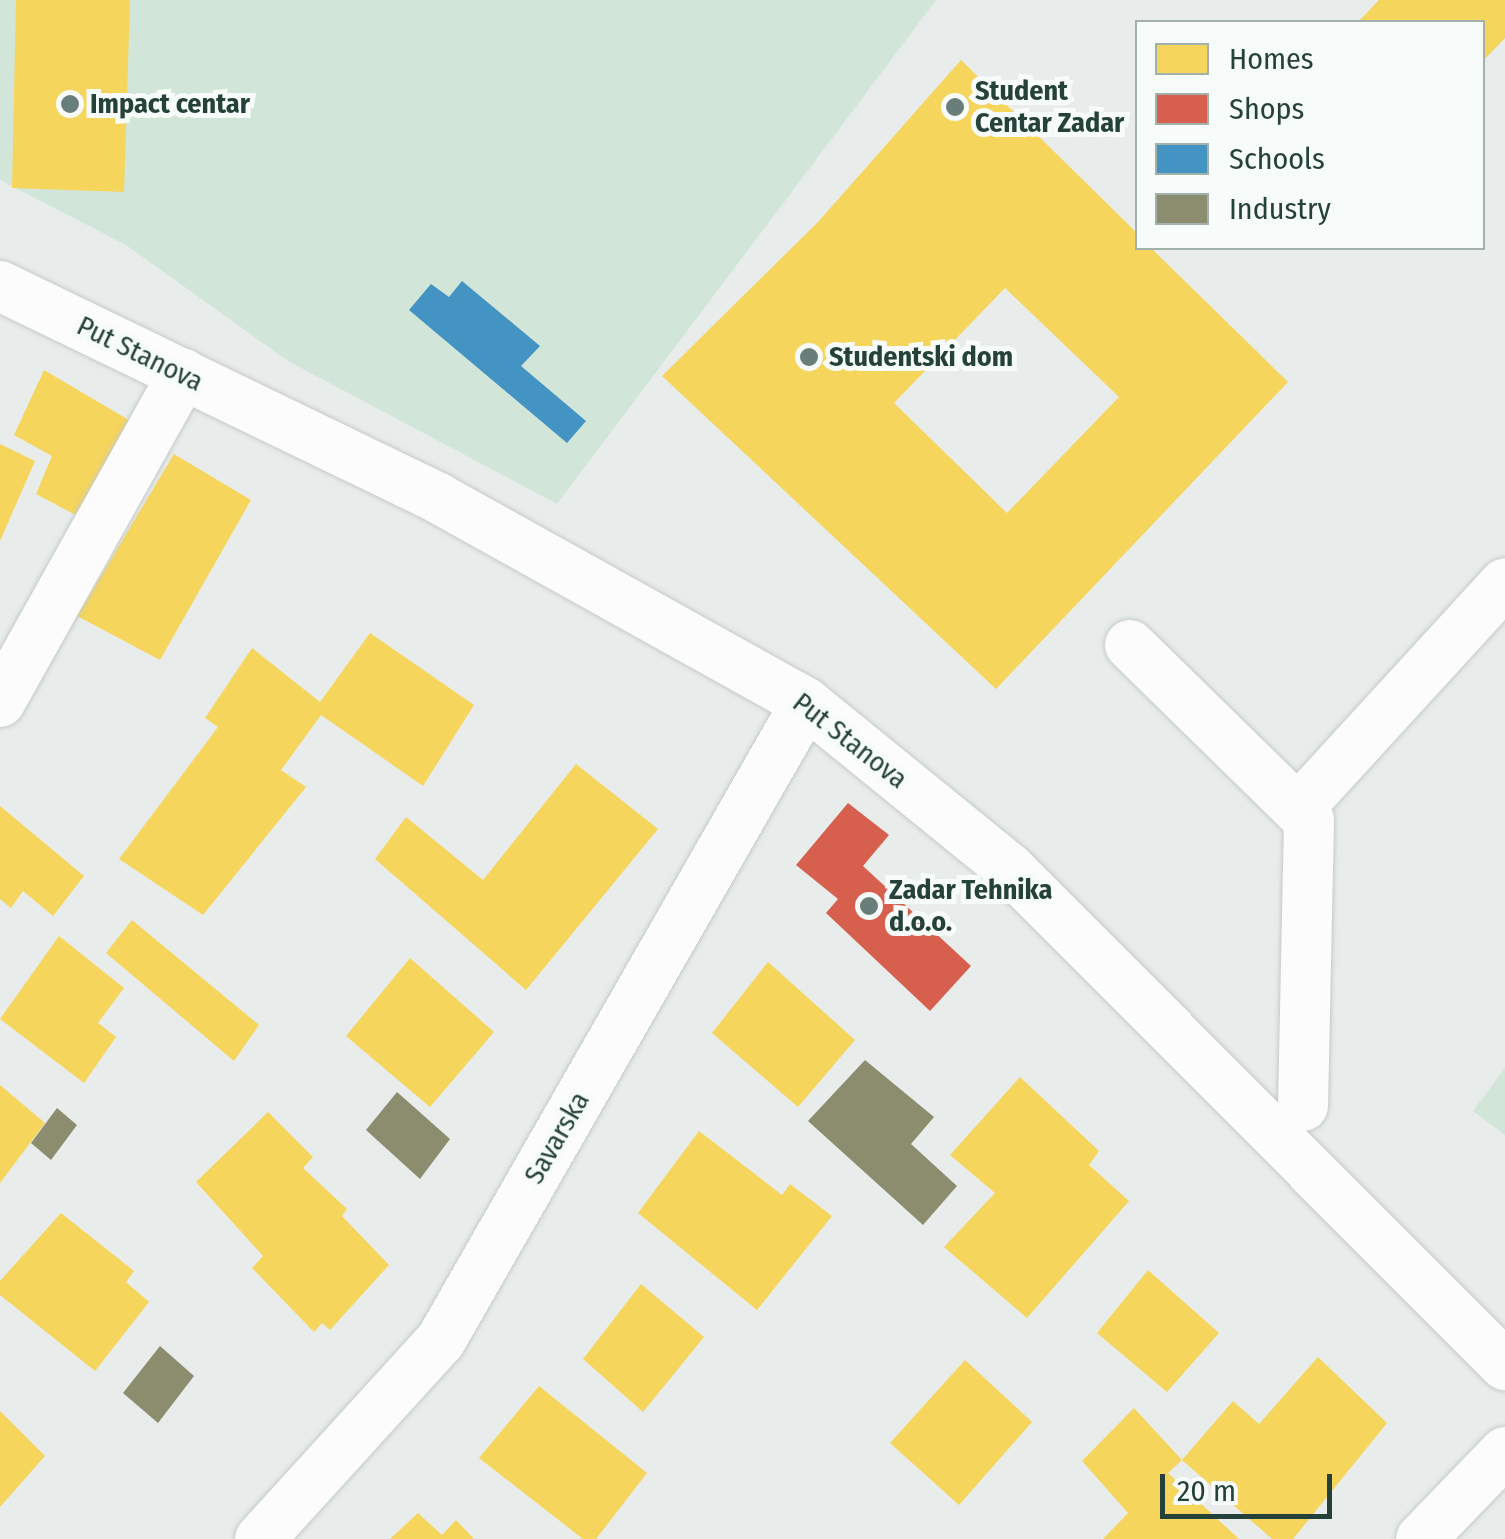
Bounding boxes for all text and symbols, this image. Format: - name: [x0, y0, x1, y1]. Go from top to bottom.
- legend: [1135, 20, 1485, 250]
- text: Homes: [1229, 41, 1314, 77]
- place label: Student Centar Zadar: [975, 74, 1124, 140]
- place label: Impact centar: [90, 87, 250, 121]
- text: Shops: [1229, 91, 1304, 127]
- marker: Impact centar: [59, 93, 81, 115]
- marker: Student Centar Zadar: [944, 96, 966, 118]
- text: Schools: [1229, 141, 1325, 177]
- text: Industry: [1229, 191, 1331, 227]
- street label: Put Stanova: [71, 309, 209, 399]
- place label: Studentski dom: [829, 340, 1013, 374]
- marker: Studentski dom: [798, 346, 820, 368]
- street label: Put Stanova: [786, 686, 914, 796]
- place label: Zadar Tehnika d.o.o.: [889, 873, 1052, 939]
- marker: Zadar Tehnika d.o.o.: [858, 895, 880, 917]
- street label: Savarska: [517, 1086, 597, 1190]
- scale bar: [1165, 1454, 1338, 1516]
- text: 20 m: [1177, 1473, 1236, 1509]

